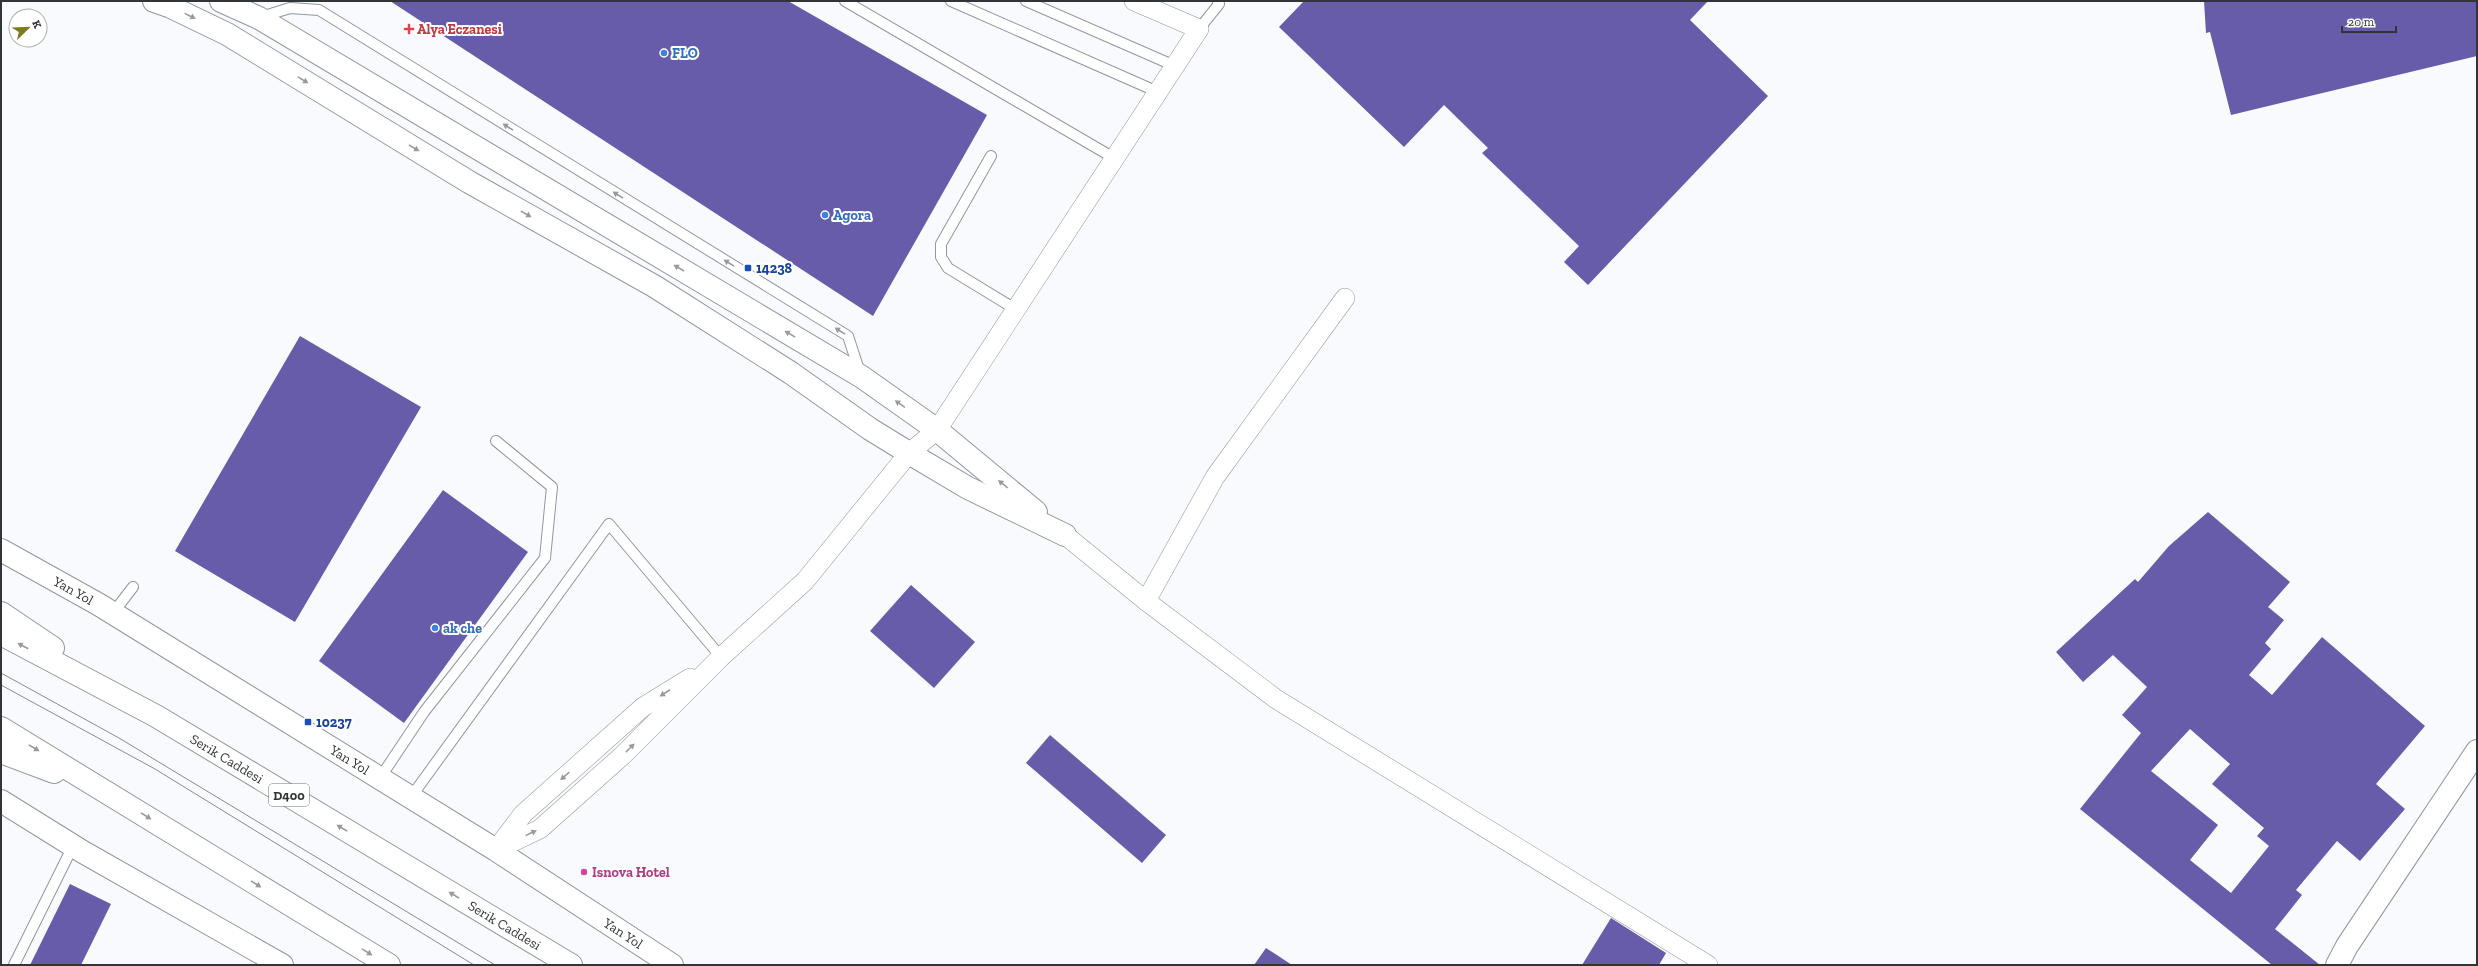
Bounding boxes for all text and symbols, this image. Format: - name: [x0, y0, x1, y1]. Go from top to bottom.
- north arrow: [8, 8, 48, 48]
- scale bar: [2342, 8, 2396, 34]
- one-way arrow: [184, 13, 196, 19]
- text: 20 m: [2348, 15, 2375, 29]
- text: K: [29, 18, 44, 31]
- place label: Alya Eczanesi: [417, 21, 502, 38]
- marker: Alya Eczanesi: [404, 24, 414, 34]
- place label: FLO: [672, 45, 698, 62]
- marker: FLO: [659, 48, 669, 58]
- one-way arrow: [297, 77, 309, 84]
- one-way arrow: [502, 123, 514, 130]
- one-way arrow: [409, 144, 419, 152]
- one-way arrow: [612, 191, 624, 198]
- place label: Agora: [833, 207, 871, 224]
- one-way arrow: [520, 210, 532, 217]
- marker: Agora: [820, 210, 830, 220]
- one-way arrow: [724, 259, 734, 267]
- place label: 14238: [756, 260, 793, 277]
- marker: 14238: [743, 263, 753, 273]
- one-way arrow: [673, 264, 685, 271]
- one-way arrow: [835, 327, 845, 335]
- one-way arrow: [784, 331, 796, 338]
- one-way arrow: [895, 400, 905, 408]
- one-way arrow: [997, 479, 1008, 488]
- street label: Yan Yol: [49, 572, 97, 609]
- place label: ak che: [443, 620, 482, 637]
- marker: ak che: [430, 623, 440, 633]
- one-way arrow: [17, 643, 28, 649]
- one-way arrow: [659, 690, 671, 697]
- place label: 10237: [316, 714, 352, 731]
- marker: 10237: [303, 717, 313, 727]
- street label: Serik Caddesi: [187, 730, 267, 787]
- street label: Yan Yol: [326, 740, 373, 778]
- one-way arrow: [625, 743, 635, 753]
- one-way arrow: [28, 745, 40, 752]
- one-way arrow: [560, 772, 570, 781]
- road number: D400: [269, 784, 309, 806]
- one-way arrow: [140, 812, 152, 819]
- one-way arrow: [336, 824, 348, 831]
- one-way arrow: [526, 830, 537, 836]
- place label: Isnova Hotel: [592, 864, 670, 881]
- marker: Isnova Hotel: [579, 867, 589, 877]
- one-way arrow: [250, 880, 262, 887]
- one-way arrow: [448, 891, 460, 898]
- street label: Serik Caddesi: [465, 897, 544, 954]
- street label: Yan Yol: [600, 914, 646, 952]
- one-way arrow: [361, 948, 373, 955]

